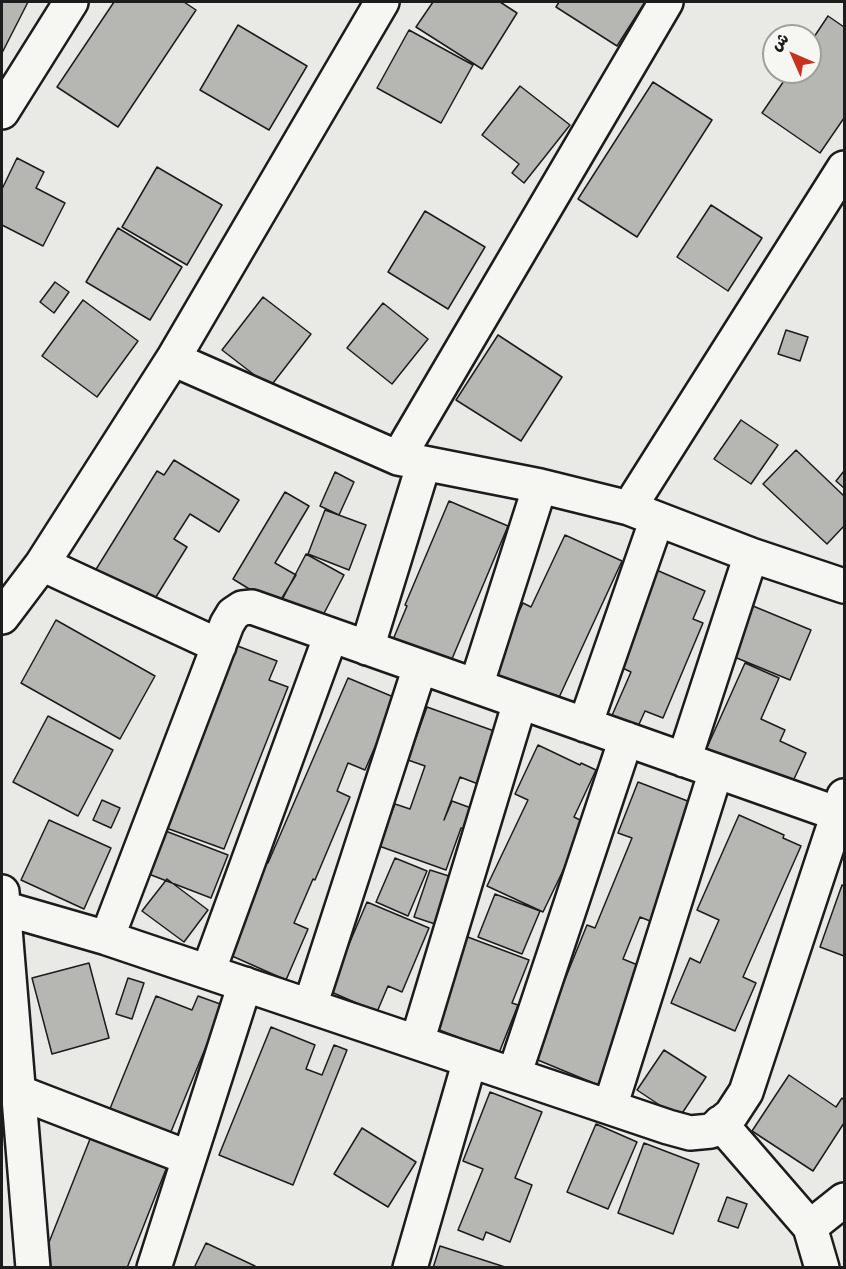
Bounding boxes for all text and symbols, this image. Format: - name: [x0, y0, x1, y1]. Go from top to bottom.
- north arrow: [762, 24, 822, 84]
- text: ش: [767, 29, 793, 55]

